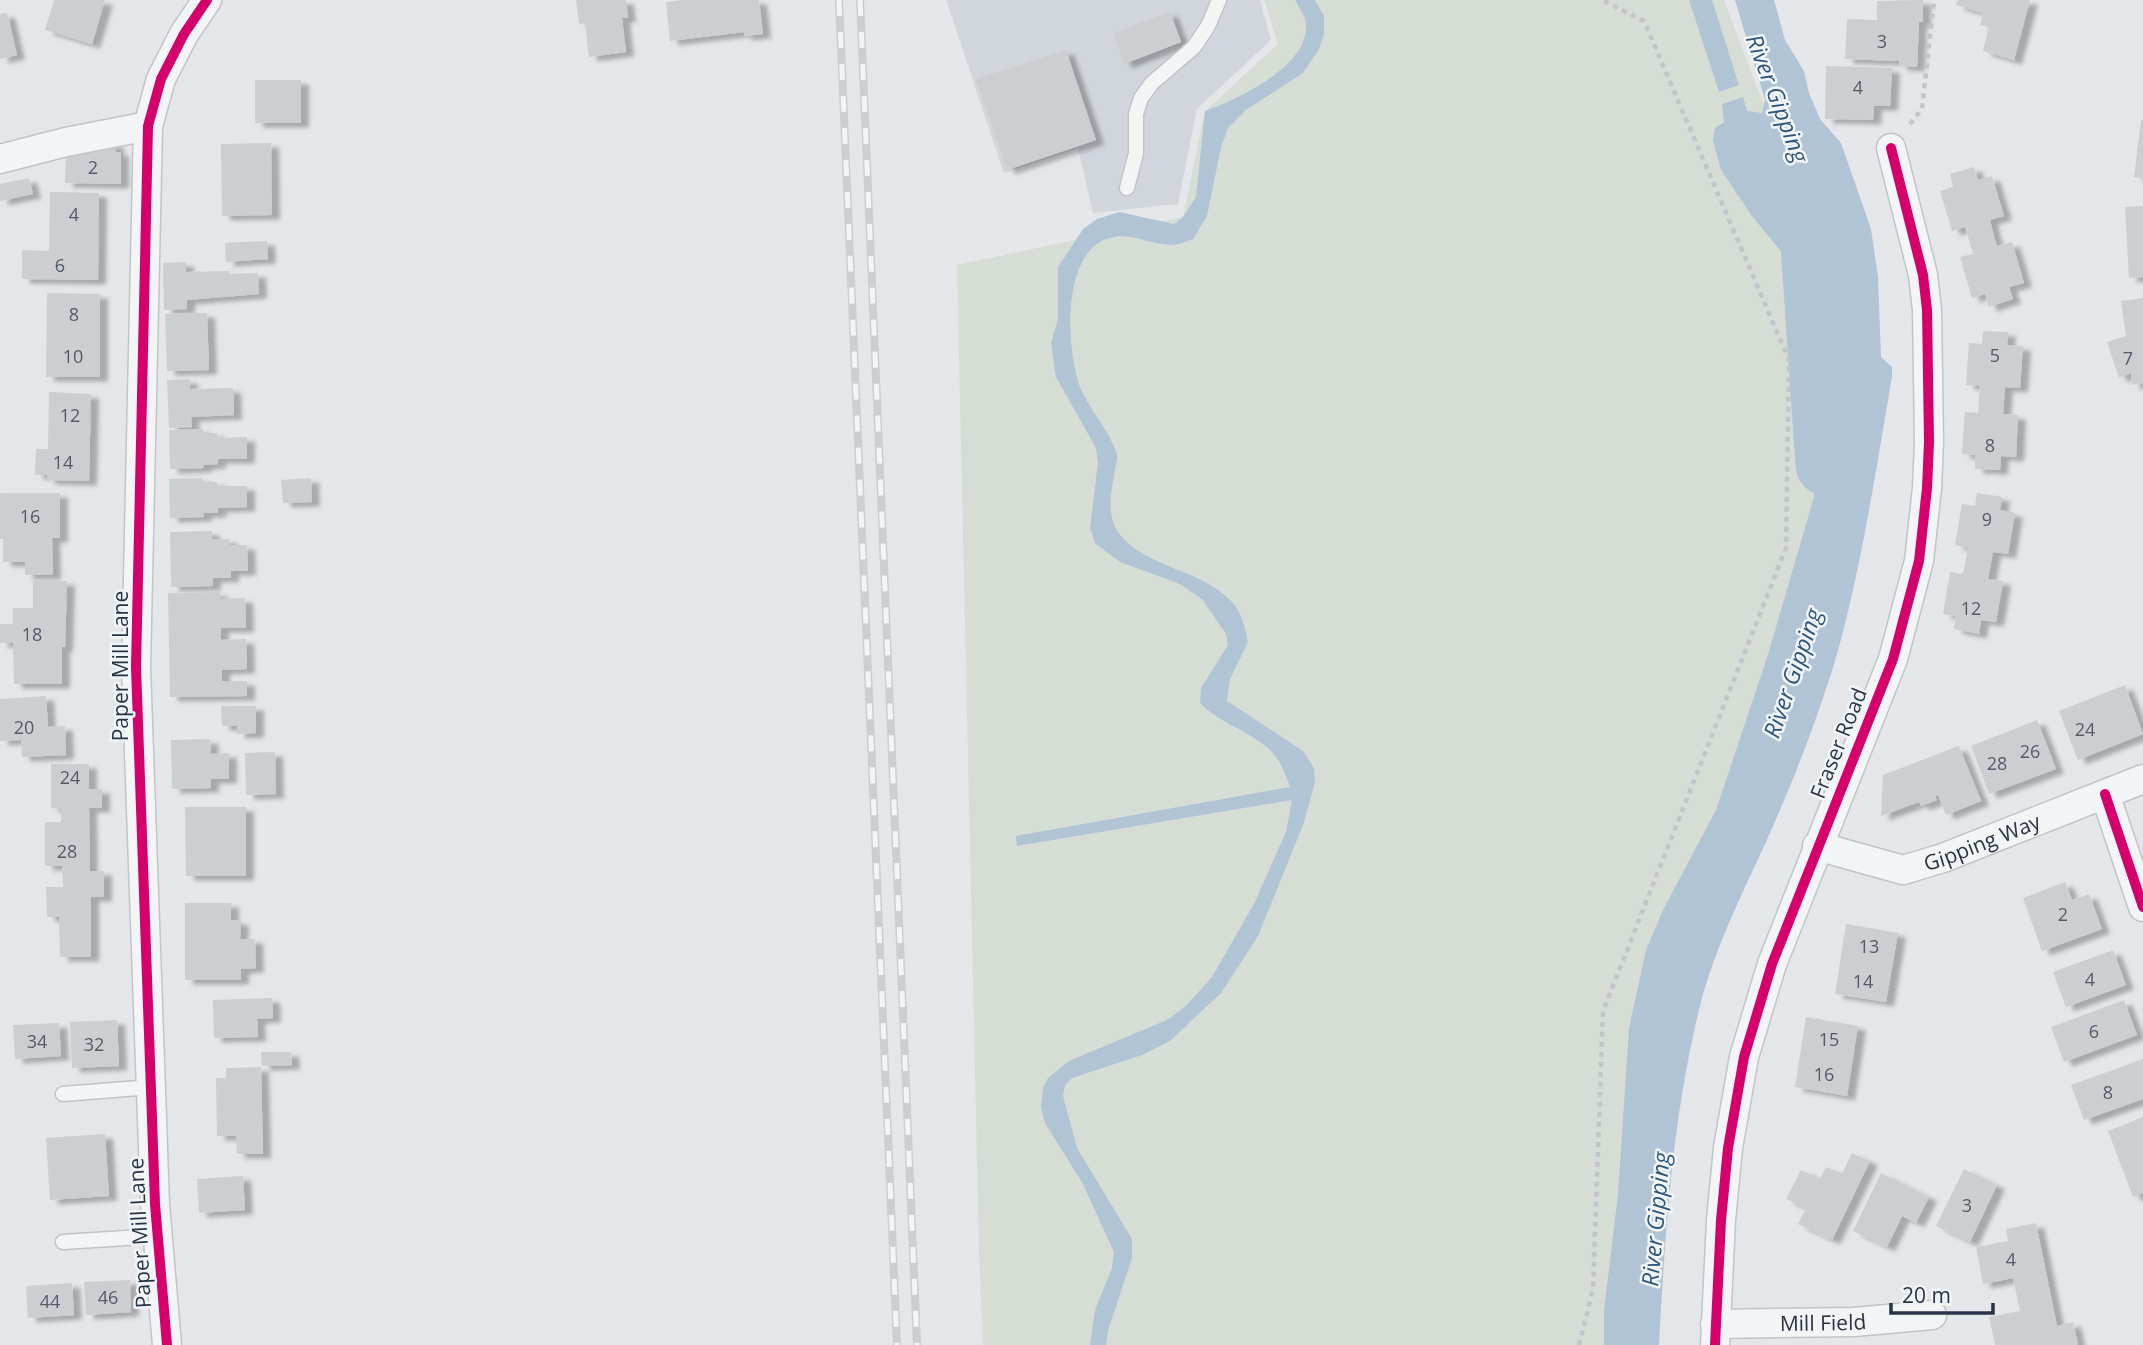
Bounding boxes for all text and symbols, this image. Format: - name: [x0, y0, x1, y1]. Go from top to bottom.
- water label: River Gipping: [1739, 29, 1818, 168]
- house number: 3: [1877, 29, 1887, 53]
- house number: 4: [1853, 75, 1863, 99]
- house number: 2: [88, 155, 98, 179]
- house number: 4: [69, 202, 79, 226]
- house number: 6: [55, 253, 65, 277]
- house number: 8: [69, 302, 79, 326]
- house number: 5: [1990, 343, 2000, 367]
- house number: 10: [63, 344, 83, 368]
- house number: 7: [2123, 346, 2133, 370]
- house number: 12: [60, 403, 80, 427]
- house number: 8: [1985, 433, 1995, 457]
- house number: 14: [53, 450, 73, 474]
- house number: 16: [20, 504, 40, 528]
- house number: 9: [1982, 507, 1992, 531]
- street label: Paper Mill Lane: [106, 591, 134, 741]
- house number: 12: [1961, 596, 1981, 620]
- water label: River Gipping: [1755, 603, 1829, 742]
- house number: 18: [22, 622, 42, 646]
- street label: Fraser Road: [1803, 683, 1873, 803]
- house number: 20: [14, 715, 34, 739]
- house number: 24: [2075, 717, 2095, 741]
- house number: 26: [2020, 739, 2040, 763]
- house number: 28: [1987, 751, 2007, 775]
- house number: 24: [60, 765, 80, 789]
- street label: Gipping Way: [1920, 807, 2045, 877]
- house number: 28: [57, 839, 77, 863]
- house number: 2: [2058, 902, 2068, 926]
- house number: 13: [1859, 934, 1879, 958]
- house number: 4: [2085, 967, 2095, 991]
- house number: 14: [1853, 969, 1873, 993]
- house number: 6: [2089, 1019, 2099, 1043]
- house number: 15: [1819, 1027, 1839, 1051]
- house number: 34: [27, 1029, 47, 1053]
- house number: 32: [84, 1032, 104, 1056]
- house number: 16: [1814, 1062, 1834, 1086]
- house number: 8: [2103, 1080, 2113, 1104]
- water label: River Gipping: [1633, 1149, 1677, 1288]
- street label: Paper Mill Lane: [121, 1157, 157, 1309]
- house number: 3: [1962, 1193, 1972, 1217]
- house number: 4: [2006, 1247, 2016, 1271]
- scale bar: [1891, 1272, 1993, 1316]
- text: 20 m: [1902, 1281, 1951, 1309]
- house number: 46: [98, 1285, 118, 1309]
- house number: 44: [40, 1289, 60, 1313]
- street label: Mill Field: [1780, 1307, 1867, 1337]

